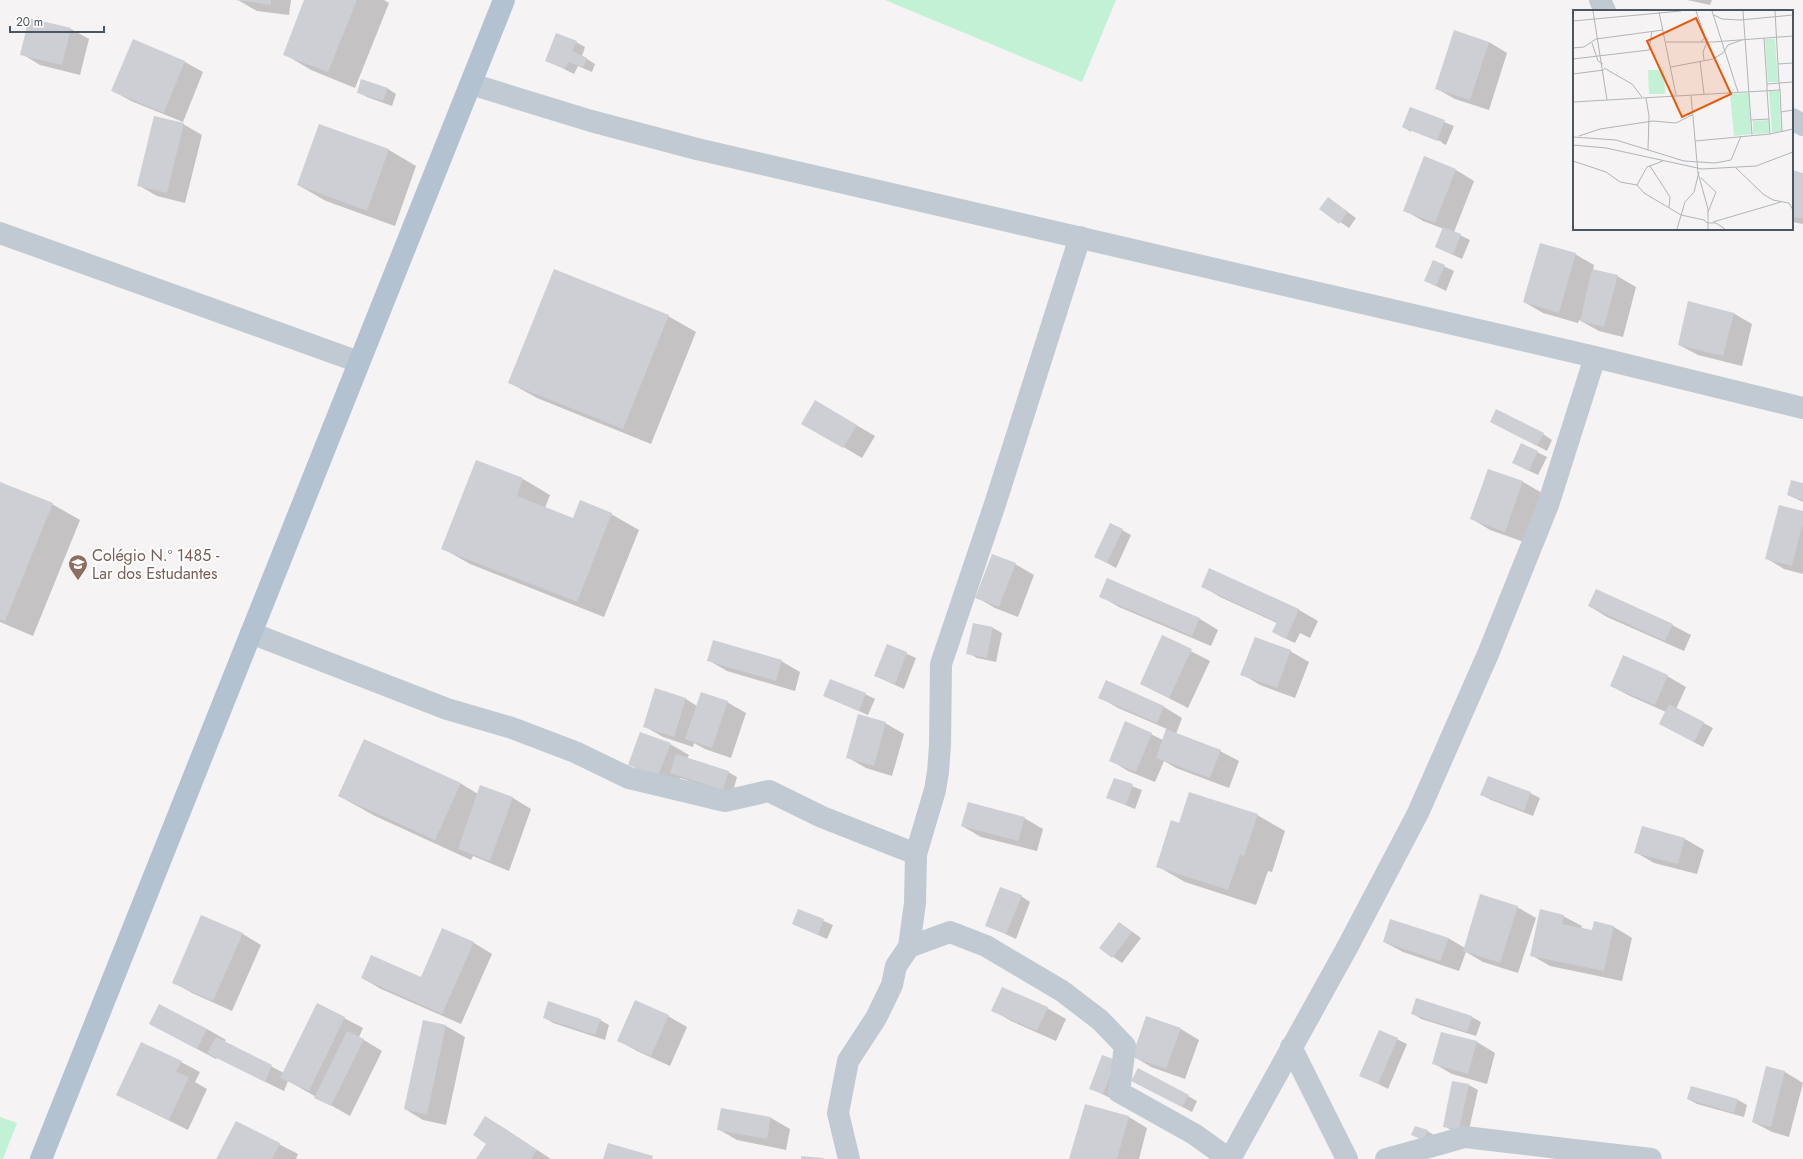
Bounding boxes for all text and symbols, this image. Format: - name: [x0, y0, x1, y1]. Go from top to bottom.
- scale bar: [10, 8, 104, 34]
- inset map: [1573, 10, 1793, 230]
- text: 20 m: [16, 13, 43, 31]
- place label: Colégio N.º 1485 - Lar dos Estudantes: [92, 544, 220, 585]
- school or university icon: Colégio N.º 1485 - Lar dos Estudantes: [67, 553, 89, 581]

